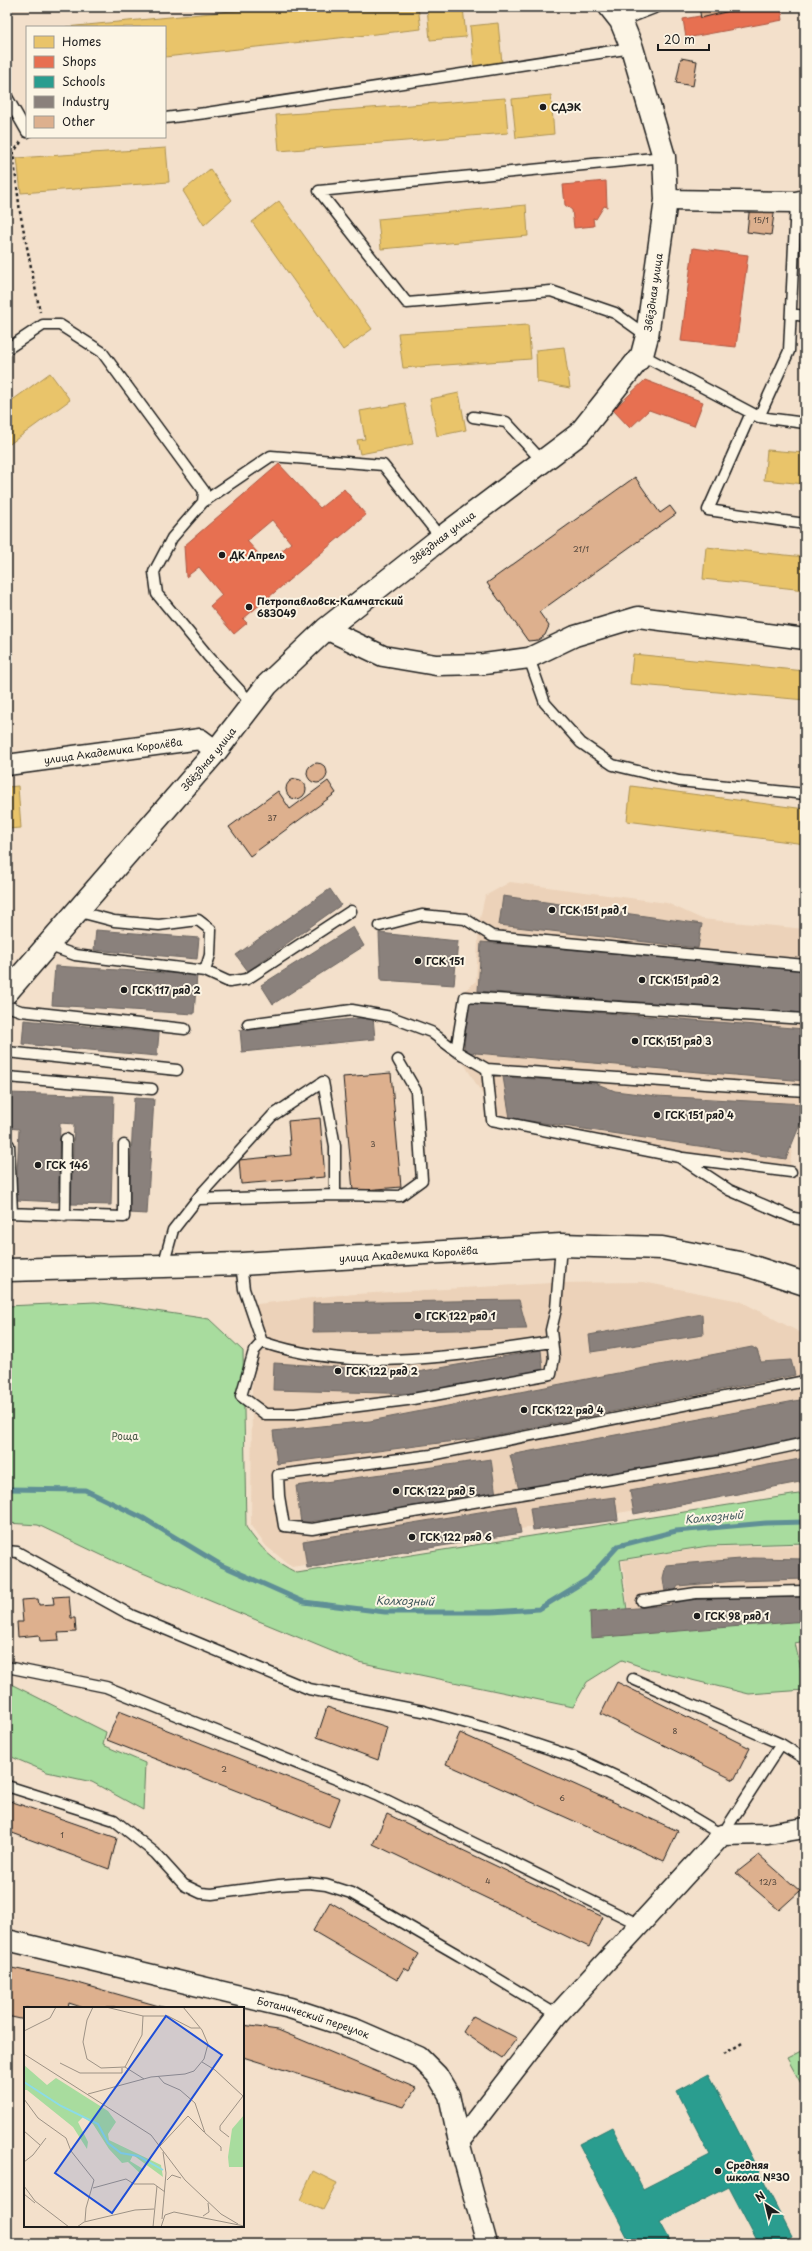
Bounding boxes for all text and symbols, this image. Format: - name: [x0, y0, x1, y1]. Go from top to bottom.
- legend: [26, 26, 166, 138]
- scale bar: [658, 26, 709, 52]
- text: 20 m: [664, 30, 695, 48]
- text: Homes: [62, 32, 101, 50]
- text: Shops: [62, 52, 97, 70]
- text: Schools: [62, 72, 106, 90]
- text: Industry: [62, 92, 110, 110]
- place label: СДЭК: [551, 99, 582, 114]
- marker: СДЭК: [538, 102, 548, 112]
- text: Other: [62, 112, 95, 130]
- house number: 15/1: [753, 214, 769, 226]
- street label: Звёздная улица: [640, 251, 666, 332]
- street label: Звёздная улица: [406, 506, 479, 567]
- house number: 21/1: [573, 543, 589, 555]
- place label: ДК Апрель: [229, 547, 285, 562]
- marker: ДК Апрель: [217, 550, 227, 560]
- place label: Петропавловск-Камчатский 683049: [257, 593, 403, 620]
- marker: Петропавловск-Камчатский 683049: [244, 602, 254, 612]
- street label: Звёздная улица: [177, 723, 239, 794]
- street label: улица Академика Королёва: [43, 733, 184, 767]
- house number: 37: [267, 812, 277, 824]
- place label: ГСК 151 ряд 1: [560, 902, 627, 917]
- marker: ГСК 151 ряд 1: [547, 905, 557, 915]
- place label: ГСК 151: [426, 953, 464, 968]
- marker: ГСК 151: [413, 956, 423, 966]
- place label: ГСК 151 ряд 2: [650, 972, 719, 987]
- marker: ГСК 151 ряд 2: [637, 975, 647, 985]
- place label: ГСК 117 ряд 2: [132, 982, 200, 997]
- marker: ГСК 117 ряд 2: [119, 985, 129, 995]
- place label: ГСК 151 ряд 3: [643, 1033, 712, 1048]
- marker: ГСК 151 ряд 3: [630, 1036, 640, 1046]
- place label: ГСК 151 ряд 4: [665, 1107, 734, 1122]
- marker: ГСК 151 ряд 4: [652, 1110, 662, 1120]
- house number: 3: [370, 1138, 376, 1150]
- place label: ГСК 146: [46, 1157, 88, 1172]
- marker: ГСК 146: [33, 1160, 43, 1170]
- street label: улица Академика Королёва: [339, 1242, 479, 1265]
- place label: ГСК 122 ряд 1: [426, 1308, 496, 1323]
- marker: ГСК 122 ряд 1: [413, 1311, 423, 1321]
- place label: ГСК 122 ряд 2: [346, 1363, 418, 1378]
- marker: ГСК 122 ряд 2: [333, 1366, 343, 1376]
- place label: ГСК 122 ряд 4: [532, 1402, 604, 1417]
- marker: ГСК 122 ряд 4: [519, 1405, 529, 1415]
- park label: Роща: [112, 1428, 139, 1443]
- place label: ГСК 122 ряд 5: [404, 1483, 475, 1498]
- marker: ГСК 122 ряд 5: [391, 1486, 401, 1496]
- water label: Колхозный: [684, 1505, 745, 1528]
- place label: ГСК 122 ряд 6: [420, 1529, 492, 1544]
- marker: ГСК 122 ряд 6: [407, 1532, 417, 1542]
- water label: Колхозный: [376, 1591, 436, 1610]
- place label: ГСК 98 ряд 1: [705, 1608, 769, 1623]
- marker: ГСК 98 ряд 1: [692, 1611, 702, 1621]
- house number: 8: [673, 1725, 678, 1737]
- house number: 2: [221, 1763, 227, 1775]
- house number: 6: [559, 1792, 565, 1804]
- house number: 1: [60, 1829, 64, 1841]
- house number: 4: [485, 1875, 491, 1887]
- house number: 12/3: [759, 1876, 777, 1888]
- street label: Ботанический переулок: [256, 1992, 372, 2042]
- inset map: [24, 2007, 244, 2227]
- place label: Средняя школа №30: [726, 2157, 790, 2184]
- marker: Средняя школа №30: [713, 2166, 723, 2176]
- north arrow: [746, 2185, 786, 2225]
- text: N: [752, 2187, 769, 2206]

